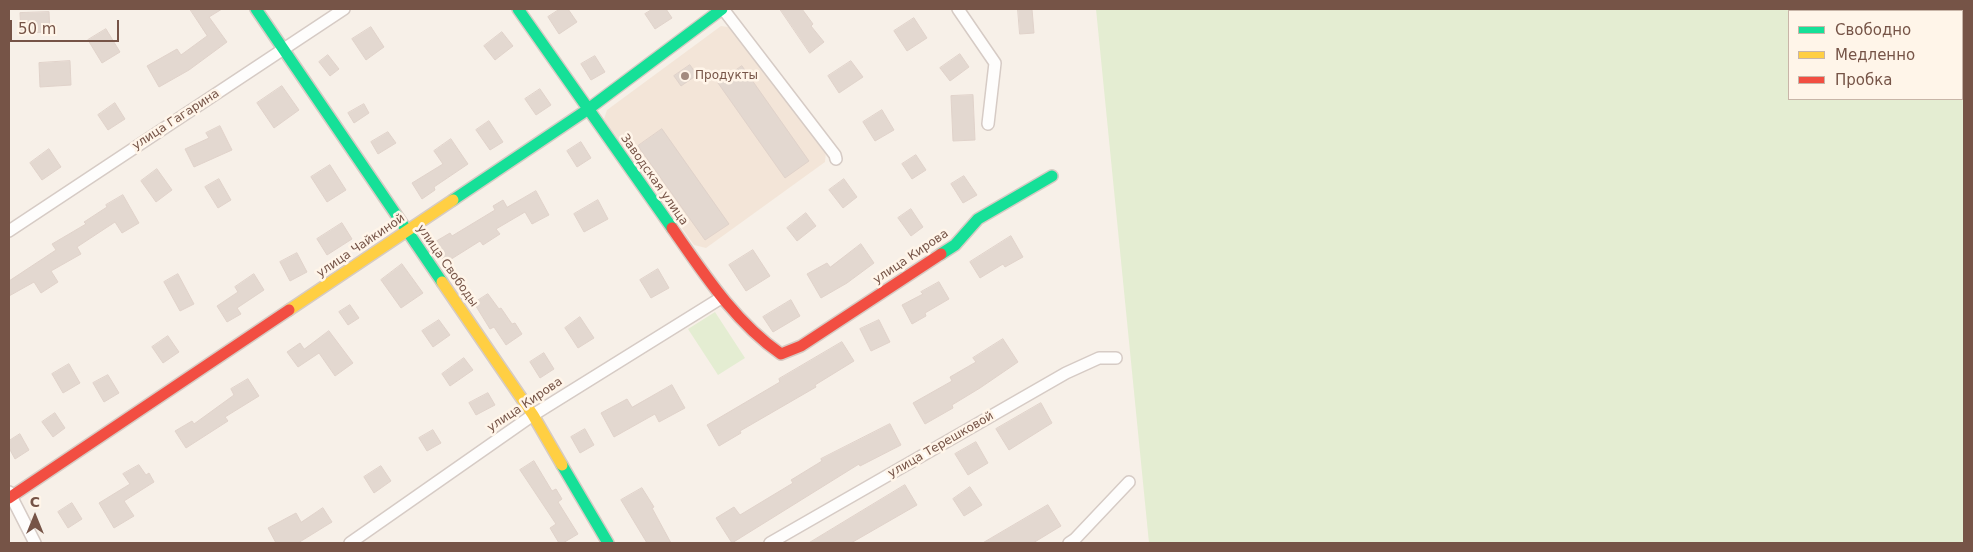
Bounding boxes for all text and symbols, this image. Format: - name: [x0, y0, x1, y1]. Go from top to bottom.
- scale bar: [12, 10, 121, 42]
- legend: [1788, 10, 1963, 100]
- text: 50 m: [18, 20, 56, 38]
- text: Свободно: [1835, 21, 1911, 39]
- text: Медленно: [1835, 46, 1915, 64]
- place label: Продукты: [695, 69, 758, 83]
- marker: Продукты: [679, 70, 691, 82]
- text: Пробка: [1835, 71, 1892, 89]
- street label: улица Гагарина: [130, 86, 222, 154]
- street label: Заводская улица: [617, 132, 691, 228]
- street label: улица Чайкиной: [314, 211, 408, 281]
- street label: улица Свободы: [413, 222, 481, 310]
- street label: улица Кирова: [871, 227, 951, 287]
- street label: улица Кирова: [485, 375, 565, 435]
- street label: улица Терешковой: [886, 409, 996, 481]
- north arrow: [10, 492, 60, 542]
- text: С: [30, 494, 40, 510]

